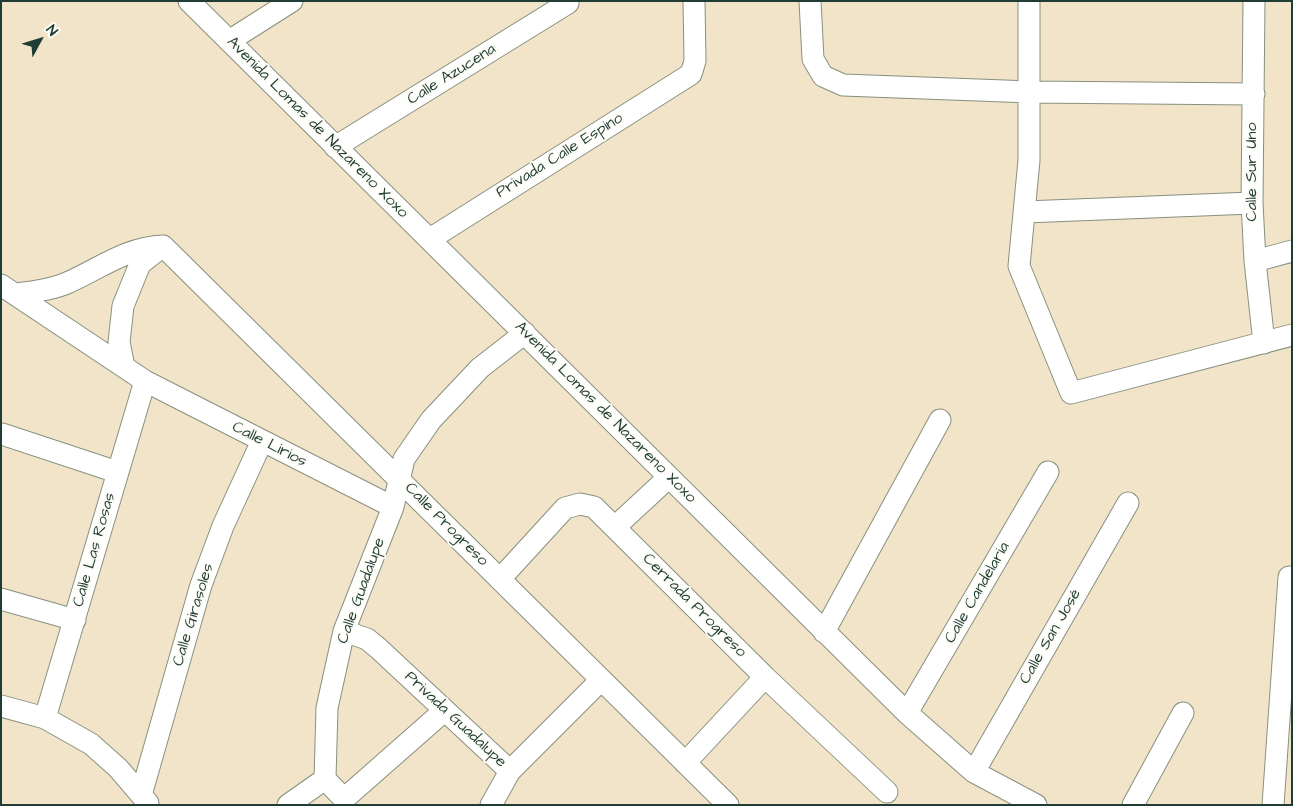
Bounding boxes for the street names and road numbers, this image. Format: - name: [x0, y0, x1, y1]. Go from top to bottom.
- street label: Avenida Lomas de Nazareno Xoxo: [222, 33, 412, 223]
- street label: Calle Azucena: [404, 40, 500, 110]
- street label: Privada Calle Espino: [493, 109, 627, 203]
- street label: Calle Sur Uno: [1243, 122, 1263, 222]
- street label: Avenida Lomas de Nazareno Xoxo: [510, 318, 700, 508]
- street label: Calle Lirios: [228, 418, 310, 472]
- street label: Calle Progreso: [400, 479, 492, 571]
- street label: Calle Las Rosas: [70, 491, 120, 609]
- street label: Calle Guadalupe: [334, 535, 390, 647]
- street label: Calle Candelaria: [941, 539, 1015, 647]
- street label: Cerrada Progreso: [638, 550, 750, 662]
- street label: Calle Girasoles: [169, 561, 219, 669]
- street label: Calle San José: [1016, 586, 1086, 688]
- street label: Privada Guadalupe: [400, 668, 510, 772]

